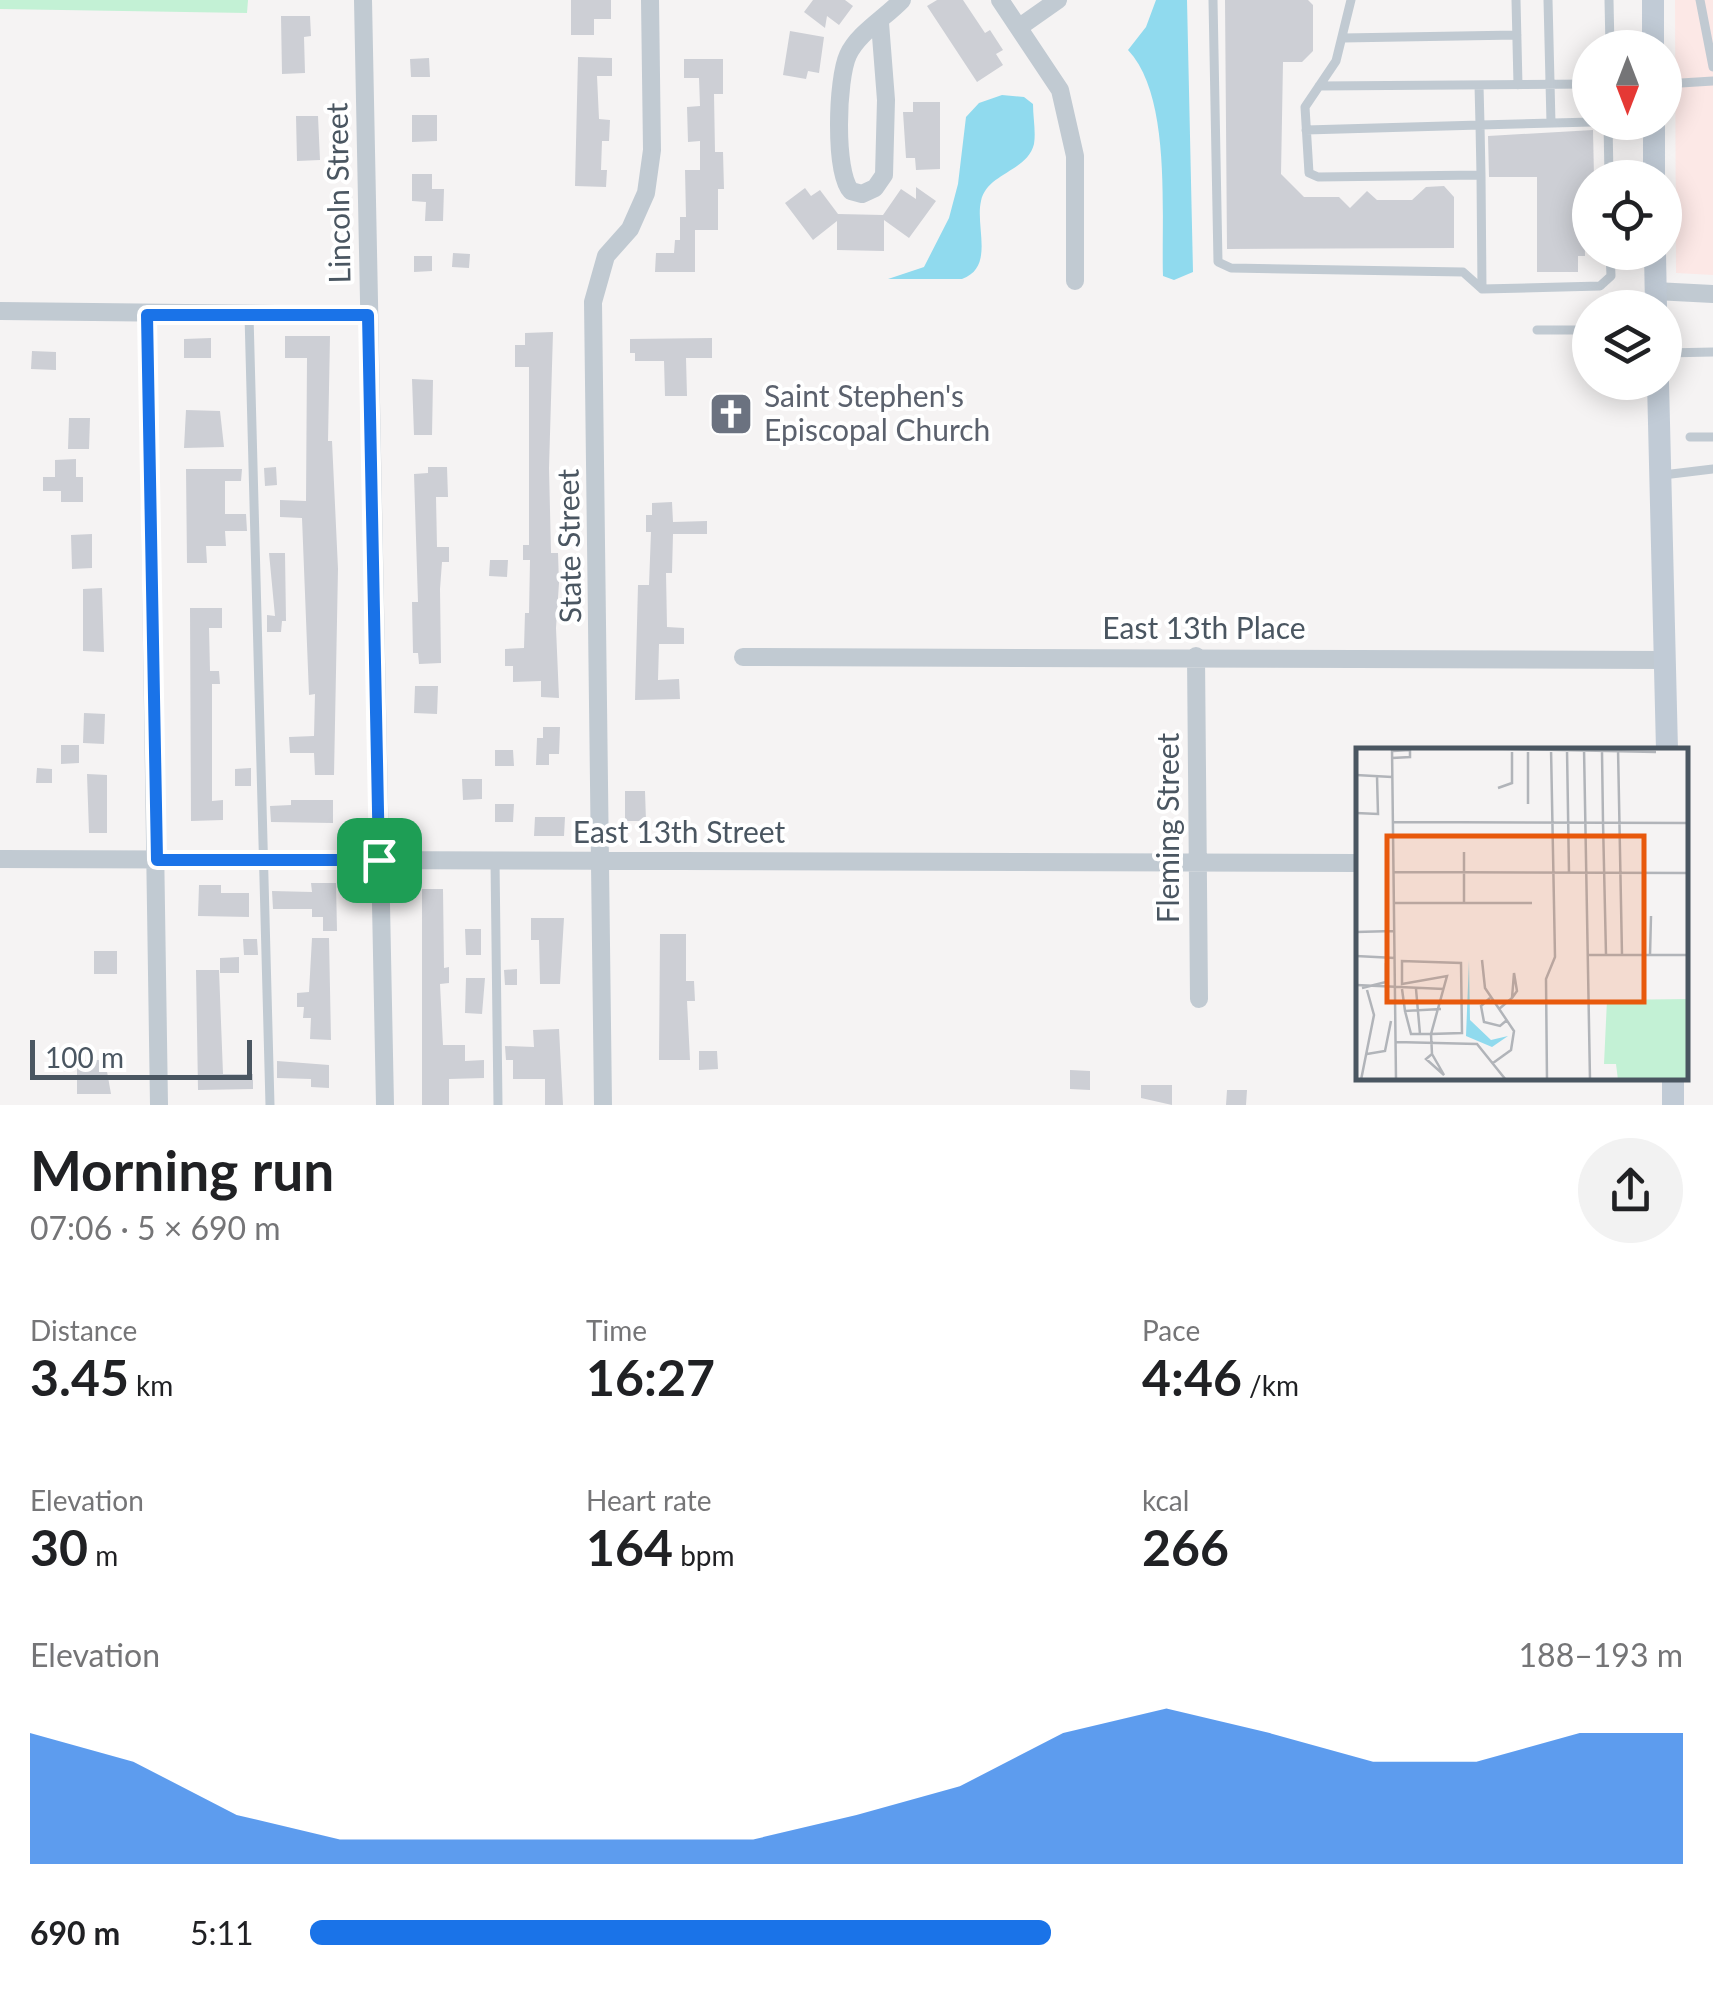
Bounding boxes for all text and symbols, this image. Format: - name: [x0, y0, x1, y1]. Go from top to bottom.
- north arrow: [1572, 30, 1682, 140]
- map controls: [1572, 30, 1682, 400]
- street label: Lincoln Street: [317, 102, 357, 284]
- button: locate: [1572, 160, 1682, 270]
- button: layers: [1572, 290, 1682, 400]
- place label: Saint Stephen's Episcopal Church: [764, 377, 990, 447]
- church icon: Saint Stephen's Episcopal Church: [708, 391, 754, 437]
- street label: State Street: [549, 468, 587, 623]
- street label: East 13th Place: [1102, 609, 1306, 645]
- street label: Fleming Street: [1149, 733, 1185, 923]
- inset map: [1356, 748, 1688, 1080]
- street label: East 13th Street: [573, 813, 785, 849]
- pin: [337, 818, 422, 903]
- icon: arrive: [352, 833, 407, 888]
- scale bar: [30, 1035, 252, 1080]
- text: 100 m: [45, 1040, 124, 1074]
- text: Morning run: [30, 1137, 334, 1203]
- button: share: [1578, 1138, 1683, 1243]
- text: 07:06 · 5 × 690 m: [30, 1208, 281, 1247]
- text: Distance: [30, 1313, 137, 1347]
- text: Time: [586, 1313, 647, 1347]
- text: Pace: [1142, 1313, 1200, 1347]
- text: 3.45: [30, 1347, 129, 1407]
- text: 16:27: [586, 1347, 715, 1407]
- text: 4:46: [1142, 1347, 1242, 1407]
- text: km: [129, 1368, 173, 1402]
- text: /km: [1242, 1368, 1299, 1402]
- text: Elevation: [30, 1483, 144, 1517]
- text: Heart rate: [586, 1483, 712, 1517]
- text: kcal: [1142, 1483, 1189, 1517]
- text: 30: [30, 1517, 88, 1577]
- text: 164: [586, 1517, 673, 1577]
- text: 266: [1142, 1517, 1229, 1577]
- text: m: [88, 1538, 118, 1572]
- text: bpm: [673, 1538, 735, 1572]
- text: Elevation: [30, 1635, 160, 1674]
- text: 188–193 m: [1519, 1635, 1683, 1674]
- text: 690 m: [30, 1913, 120, 1952]
- text: 5:11: [190, 1913, 254, 1952]

